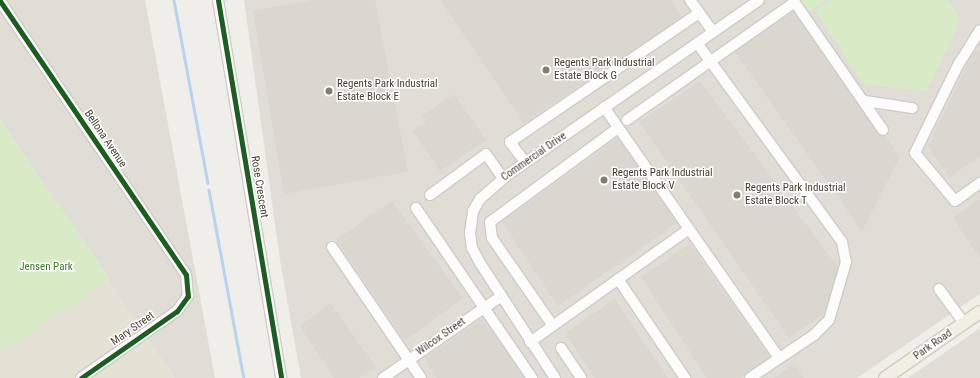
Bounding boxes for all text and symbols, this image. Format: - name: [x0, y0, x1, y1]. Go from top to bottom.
- place label: Regents Park Industrial Estate Block G: [554, 57, 655, 83]
- marker: Regents Park Industrial Estate Block G: [541, 65, 551, 75]
- place label: Regents Park Industrial Estate Block E: [337, 78, 438, 104]
- marker: Regents Park Industrial Estate Block E: [324, 86, 334, 96]
- street label: Bellona Avenue: [81, 108, 129, 170]
- street label: Commercial Drive: [499, 130, 569, 184]
- street label: Rose Crescent: [248, 155, 270, 219]
- place label: Regents Park Industrial Estate Block V: [612, 167, 713, 193]
- marker: Regents Park Industrial Estate Block V: [599, 175, 609, 185]
- place label: Regents Park Industrial Estate Block T: [745, 182, 846, 208]
- marker: Regents Park Industrial Estate Block T: [732, 190, 742, 200]
- park label: Jensen Park: [19, 260, 73, 274]
- street label: Mary Street: [109, 309, 157, 349]
- street label: Wilcox Street: [414, 315, 468, 359]
- street label: Park Road: [911, 327, 955, 363]

